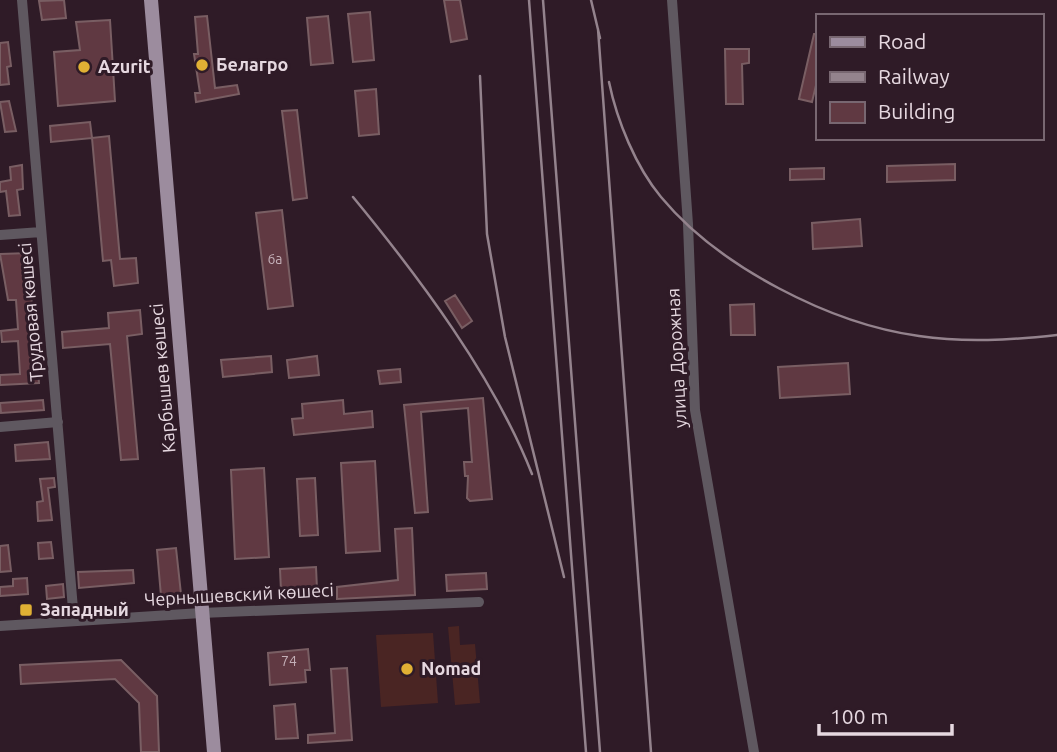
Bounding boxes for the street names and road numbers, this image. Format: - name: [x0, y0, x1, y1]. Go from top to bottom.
- street label: Трудовая көшесі: [14, 242, 46, 382]
- street label: улица Дорожная: [662, 288, 690, 429]
- street label: Карбышев көшесі: [146, 303, 179, 454]
- street label: Чернышевский көшесі: [144, 579, 334, 609]

